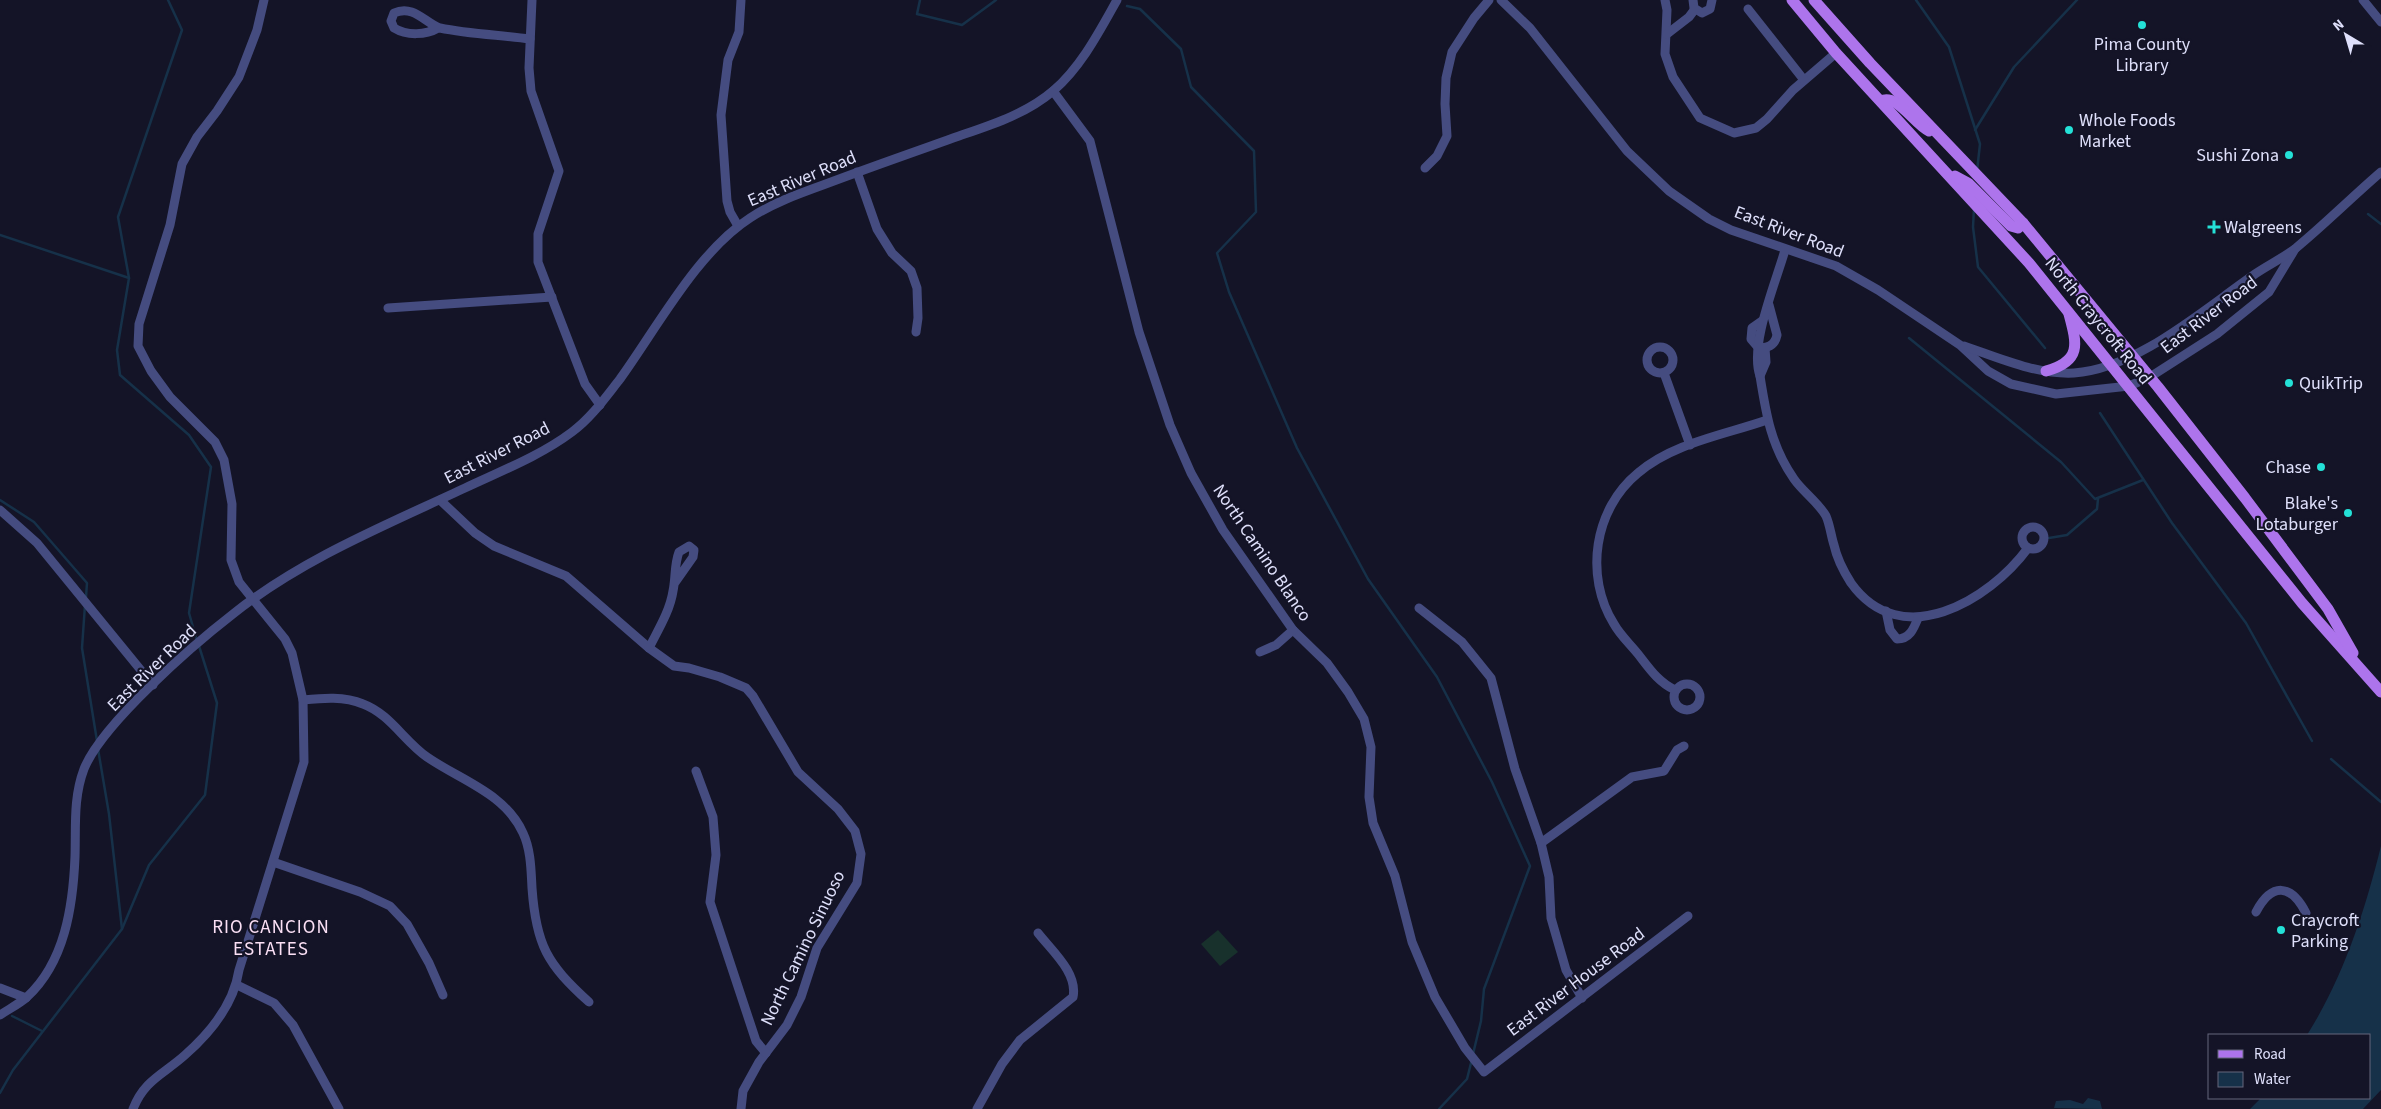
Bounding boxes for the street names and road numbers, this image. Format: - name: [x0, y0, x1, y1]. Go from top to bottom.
- street label: East River Road: [744, 145, 860, 213]
- street label: East River Road: [1730, 200, 1848, 264]
- street label: North Craycroft Road: [2039, 252, 2157, 390]
- street label: East River Road: [2155, 270, 2263, 360]
- street label: East River Road: [440, 416, 554, 490]
- street label: North Camino Blanco: [1207, 479, 1317, 627]
- street label: East River Road: [102, 619, 202, 717]
- street label: North Camino Sinuoso: [755, 866, 851, 1030]
- street label: East River House Road: [1502, 922, 1650, 1042]

